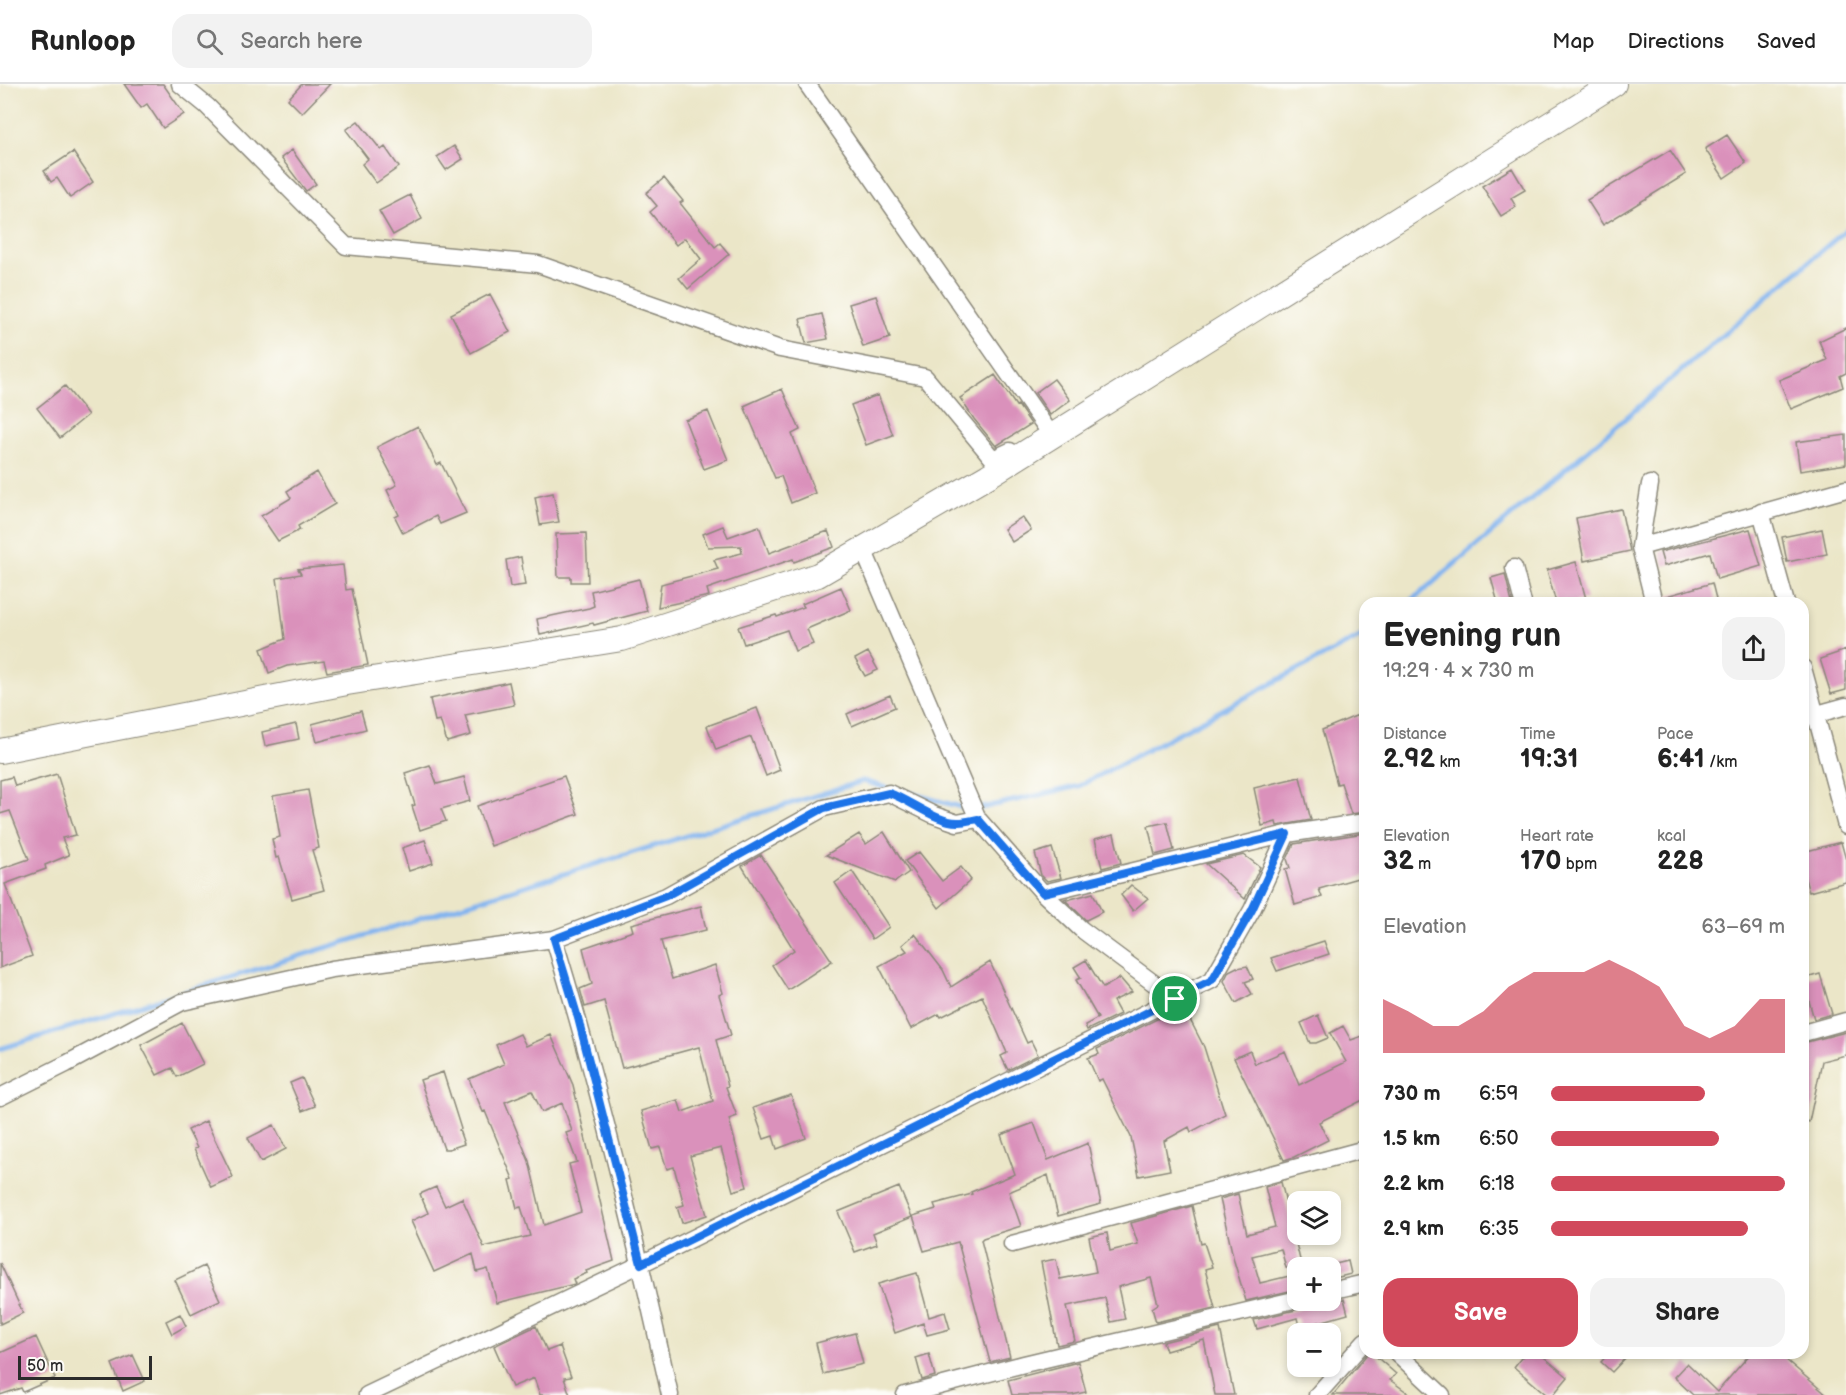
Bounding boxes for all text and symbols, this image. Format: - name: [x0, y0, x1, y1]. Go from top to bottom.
- search box: [172, 14, 592, 68]
- text: Runloop: [30, 25, 136, 58]
- icon: search: [193, 25, 226, 58]
- text: Search here: [241, 28, 362, 55]
- text: Map: [1552, 29, 1595, 54]
- text: Directions: [1628, 29, 1724, 54]
- text: Saved: [1757, 29, 1816, 54]
- text: Evening run: [1383, 616, 1561, 656]
- button: share: [1722, 617, 1785, 680]
- text: 19:29 · 4 × 730 m: [1383, 659, 1534, 683]
- text: Distance: [1383, 725, 1447, 744]
- text: Time: [1520, 725, 1555, 744]
- text: Pace: [1657, 725, 1693, 744]
- text: 2.92: [1383, 744, 1435, 775]
- text: 19:31: [1520, 744, 1579, 775]
- text: 6:41: [1657, 744, 1705, 775]
- text: km: [1435, 753, 1461, 772]
- text: /km: [1705, 753, 1737, 772]
- text: Elevation: [1383, 827, 1450, 846]
- text: Heart rate: [1520, 827, 1594, 846]
- text: kcal: [1657, 827, 1686, 846]
- text: 32: [1383, 846, 1414, 877]
- text: 170: [1520, 846, 1562, 877]
- text: 228: [1657, 846, 1704, 877]
- text: m: [1414, 855, 1431, 874]
- text: bpm: [1562, 855, 1597, 874]
- text: Elevation: [1383, 915, 1466, 939]
- text: 63–69 m: [1702, 915, 1785, 939]
- pin: [1149, 973, 1200, 1024]
- icon: arrive: [1158, 982, 1191, 1015]
- text: 730 m: [1383, 1082, 1441, 1106]
- text: 6:59: [1479, 1082, 1518, 1106]
- text: 1.5 km: [1383, 1127, 1440, 1151]
- text: 6:50: [1479, 1127, 1518, 1151]
- text: 2.2 km: [1383, 1172, 1444, 1196]
- text: 6:18: [1479, 1172, 1515, 1196]
- map controls: [1287, 1191, 1341, 1377]
- button: layers: [1287, 1191, 1341, 1245]
- text: 2.9 km: [1383, 1217, 1444, 1241]
- text: 6:35: [1479, 1217, 1519, 1241]
- button: +: [1287, 1257, 1341, 1311]
- button: Save: [1383, 1278, 1578, 1347]
- button: Share: [1590, 1278, 1785, 1347]
- button: −: [1287, 1323, 1341, 1377]
- scale bar: [18, 1353, 152, 1380]
- text: 50 m: [27, 1357, 63, 1376]

